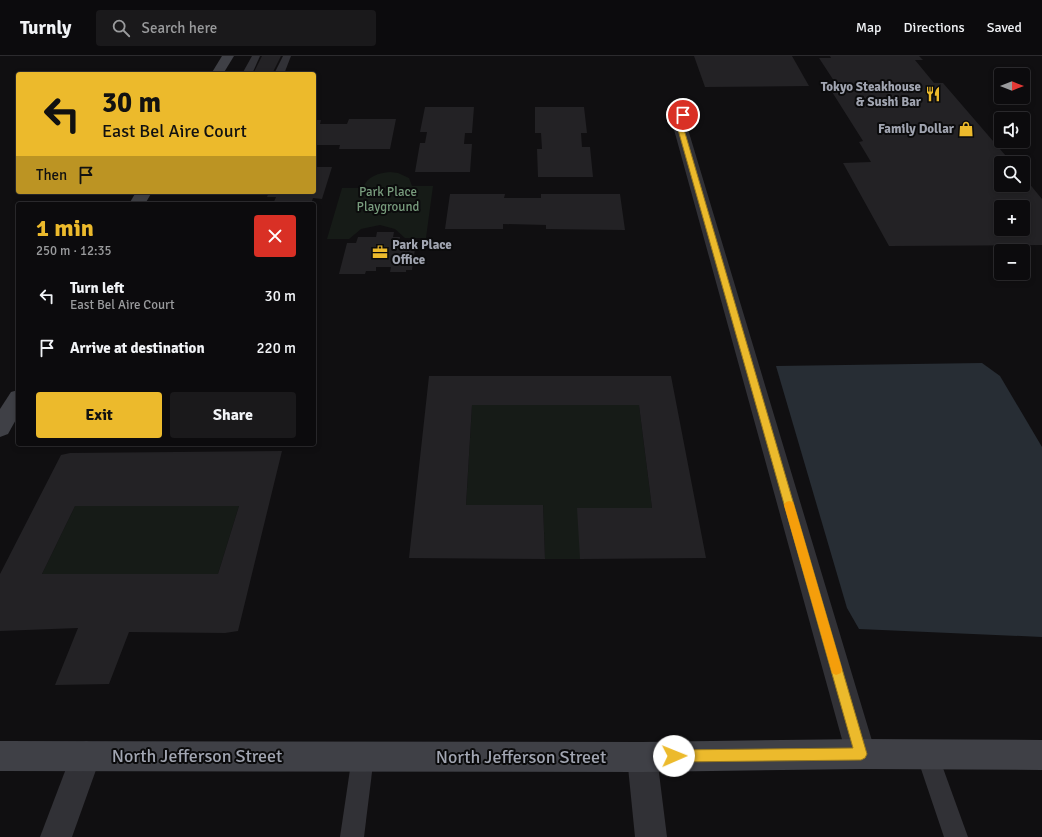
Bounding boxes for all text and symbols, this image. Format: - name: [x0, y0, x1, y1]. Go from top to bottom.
- search box: [96, 10, 376, 46]
- text: Turnly: [20, 16, 72, 40]
- icon: search: [110, 17, 132, 39]
- text: Search here: [142, 19, 217, 37]
- text: Map: [856, 19, 882, 36]
- text: Directions: [904, 19, 965, 36]
- text: Saved: [987, 19, 1022, 36]
- north arrow: [994, 68, 1030, 104]
- map controls: [994, 68, 1030, 280]
- place label: Tokyo Steakhouse & Sushi Bar: [821, 79, 922, 110]
- restaurant icon: Tokyo Steakhouse & Sushi Bar: [924, 85, 942, 103]
- text: 30 m: [102, 86, 161, 120]
- icon: left: [36, 88, 88, 140]
- pin: [666, 98, 700, 132]
- icon: arrive: [672, 104, 694, 126]
- button: sound: [994, 112, 1030, 148]
- text: East Bel Aire Court: [102, 120, 247, 142]
- shop icon: Family Dollar: [957, 120, 975, 138]
- place label: Family Dollar: [878, 121, 955, 137]
- button: search: [994, 156, 1030, 192]
- icon: arrive: [75, 164, 97, 186]
- text: Then: [36, 166, 67, 184]
- park label: Park Place Playground: [357, 184, 420, 215]
- button: +: [994, 200, 1030, 236]
- text: 1 min: [36, 213, 94, 243]
- button: close: [254, 215, 296, 257]
- place label: Park Place Office: [392, 237, 452, 268]
- text: 250 m · 12:35: [36, 243, 112, 259]
- office icon: Park Place Office: [371, 243, 389, 261]
- button: −: [994, 244, 1030, 280]
- text: Turn left: [70, 279, 124, 297]
- icon: left: [36, 285, 58, 307]
- text: 30 m: [265, 287, 296, 305]
- text: East Bel Aire Court: [70, 297, 175, 313]
- icon: arrive: [36, 337, 58, 359]
- text: Arrive at destination: [70, 339, 205, 357]
- text: 220 m: [256, 339, 296, 357]
- button: Exit: [36, 392, 162, 438]
- button: Share: [170, 392, 296, 438]
- position arrow: [653, 735, 695, 777]
- street label: North Jefferson Street: [112, 745, 282, 767]
- street label: North Jefferson Street: [436, 746, 606, 768]

